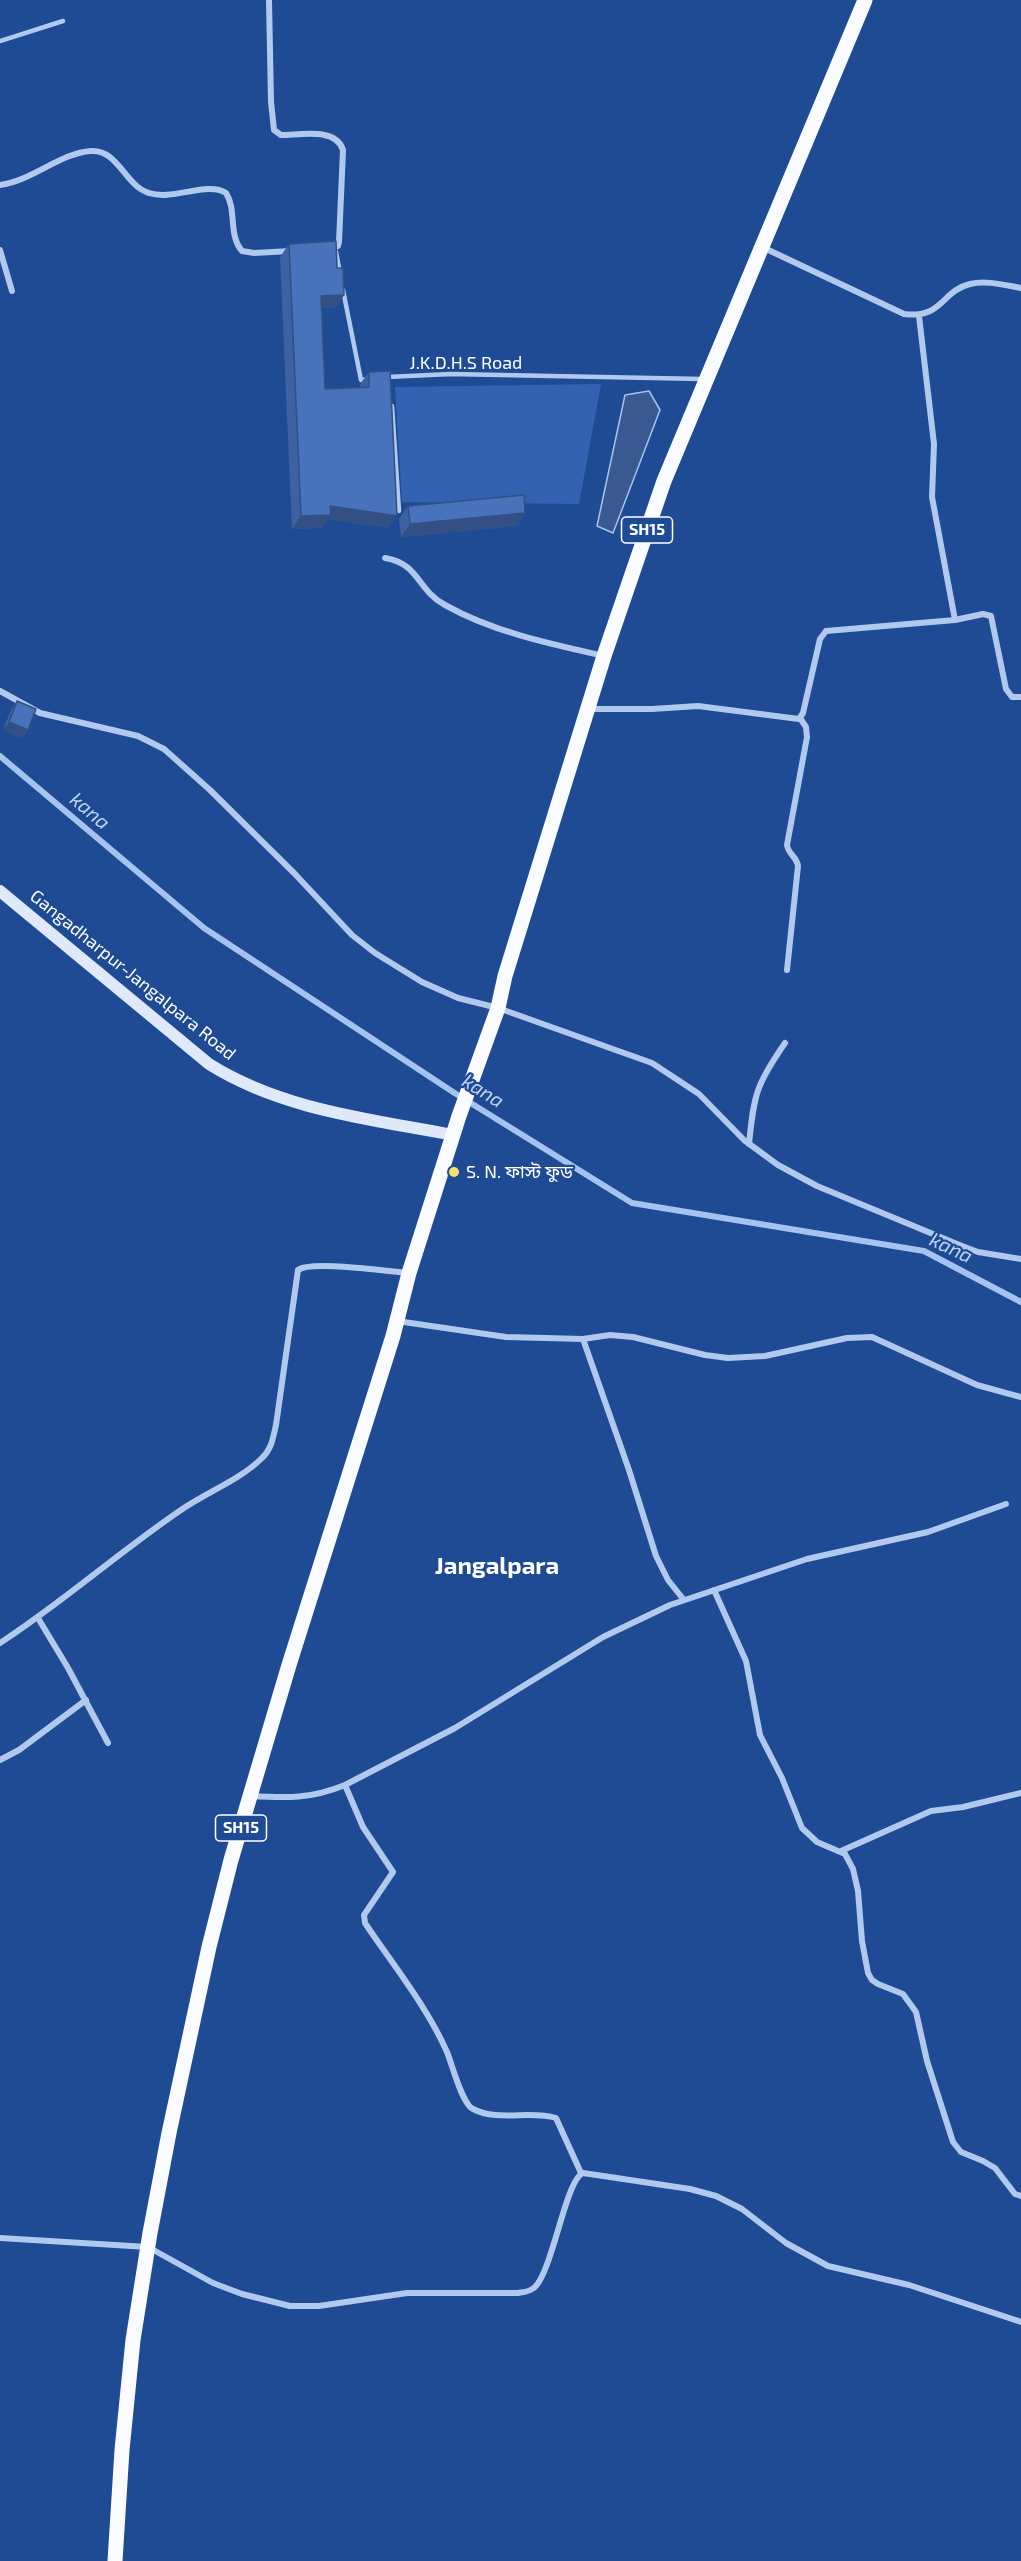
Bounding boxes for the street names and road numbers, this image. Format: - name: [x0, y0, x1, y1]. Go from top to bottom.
- street label: J.K.D.H.S Road: [410, 352, 522, 374]
- road number: SH15: [622, 517, 672, 543]
- street label: Gangadharpur-Jangalpara Road: [26, 885, 240, 1065]
- road number: SH15: [216, 1815, 266, 1841]

